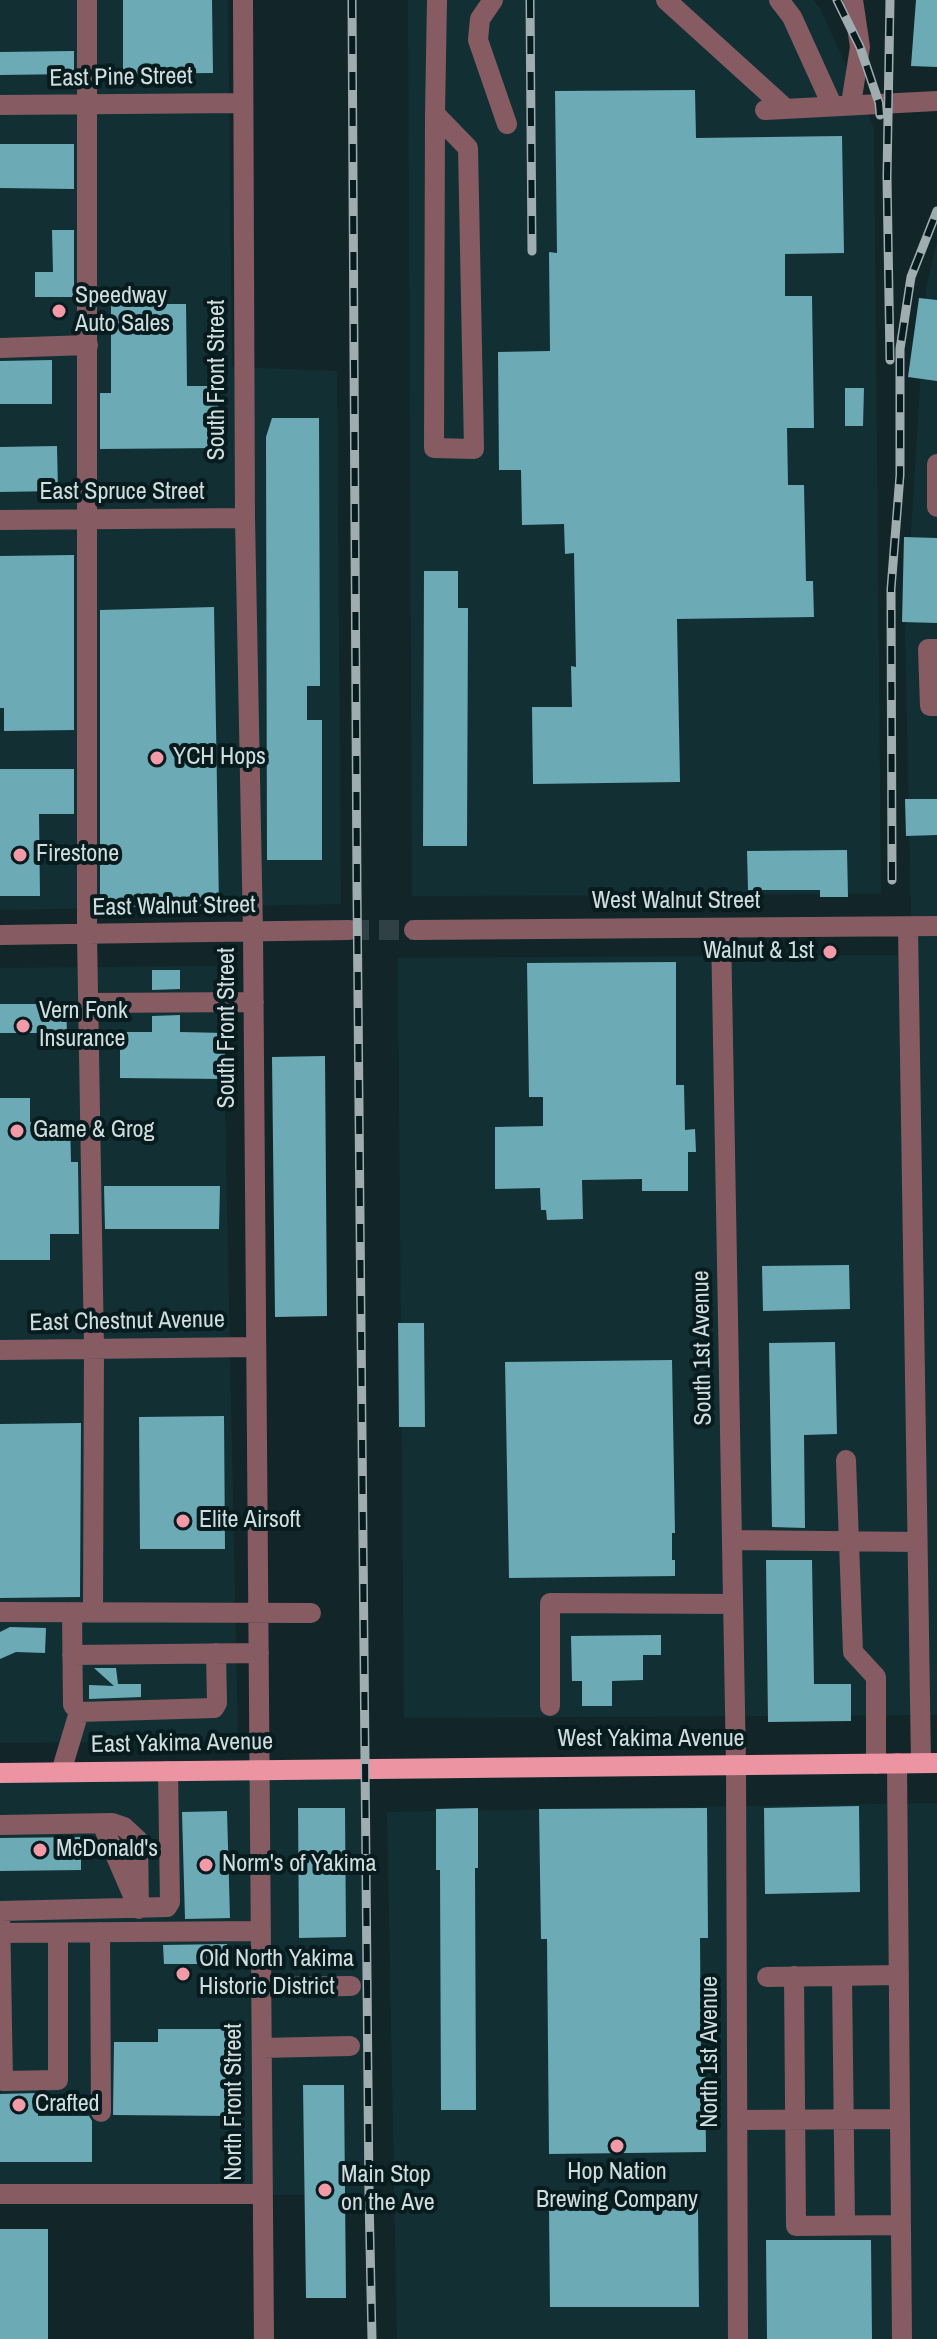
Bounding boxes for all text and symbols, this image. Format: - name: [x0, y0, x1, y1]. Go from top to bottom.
- street label: East Pine Street: [49, 62, 193, 94]
- place label: Speedway Auto Sales: [75, 283, 170, 339]
- street label: South Front Street: [204, 300, 232, 460]
- marker: Speedway Auto Sales: [50, 302, 68, 320]
- street label: East Spruce Street: [39, 479, 205, 507]
- place label: YCH Hops: [173, 744, 266, 772]
- marker: YCH Hops: [148, 749, 166, 767]
- place label: Firestone: [36, 841, 119, 869]
- marker: Firestone: [11, 846, 29, 864]
- street label: West Walnut Street: [592, 888, 760, 916]
- street label: East Walnut Street: [92, 891, 256, 923]
- place label: Walnut & 1st: [703, 938, 814, 966]
- marker: Walnut & 1st: [821, 943, 839, 961]
- street label: South Front Street: [214, 948, 242, 1108]
- place label: Vern Fonk Insurance: [39, 998, 128, 1054]
- marker: Vern Fonk Insurance: [14, 1017, 32, 1035]
- place label: Game & Grog: [33, 1117, 154, 1145]
- marker: Game & Grog: [8, 1122, 26, 1140]
- street label: South 1st Avenue: [687, 1270, 719, 1426]
- street label: East Chestnut Avenue: [29, 1306, 225, 1338]
- place label: Elite Airsoft: [199, 1507, 301, 1535]
- marker: Elite Airsoft: [174, 1512, 192, 1530]
- street label: West Yakima Avenue: [557, 1726, 745, 1754]
- street label: East Yakima Avenue: [91, 1728, 273, 1760]
- place label: McDonald's: [56, 1836, 158, 1864]
- marker: McDonald's: [31, 1841, 49, 1859]
- place label: Norm's of Yakima: [222, 1851, 376, 1879]
- marker: Norm's of Yakima: [197, 1856, 215, 1874]
- place label: Old North Yakima Historic District: [199, 1946, 354, 2002]
- marker: Old North Yakima Historic District: [174, 1965, 192, 1983]
- street label: North 1st Avenue: [697, 1976, 725, 2128]
- street label: North Front Street: [221, 2023, 249, 2181]
- place label: Crafted: [35, 2091, 100, 2119]
- marker: Crafted: [10, 2096, 28, 2114]
- marker: Hop Nation Brewing Company: [608, 2137, 626, 2155]
- place label: Hop Nation Brewing Company: [536, 2159, 698, 2215]
- place label: Main Stop on the Ave: [341, 2162, 435, 2218]
- marker: Main Stop on the Ave: [316, 2181, 334, 2199]

